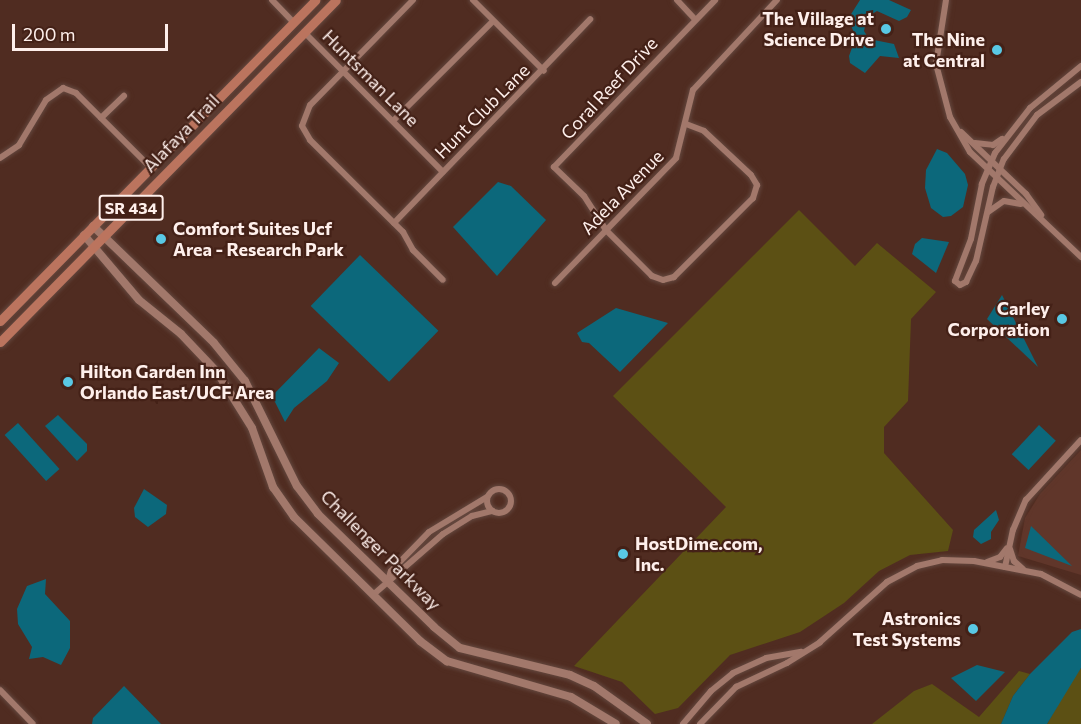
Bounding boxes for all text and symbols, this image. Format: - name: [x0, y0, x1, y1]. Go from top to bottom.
- place label: The Village at Science Drive: [762, 8, 874, 50]
- scale bar: [15, 12, 171, 50]
- marker: The Village at Science Drive: [879, 22, 893, 36]
- text: 200 m: [23, 23, 76, 45]
- street label: Huntsman Lane: [318, 25, 424, 131]
- place label: The Nine at Central: [903, 29, 985, 72]
- street label: Coral Reef Drive: [556, 32, 662, 144]
- marker: The Nine at Central: [990, 43, 1004, 57]
- street label: Hunt Club Lane: [430, 59, 534, 163]
- street label: Alafaya Trail: [138, 89, 224, 177]
- street label: Adela Avenue: [576, 145, 668, 239]
- road number: SR 434: [98, 195, 164, 221]
- place label: Comfort Suites Ucf Area - Research Park: [173, 218, 344, 260]
- marker: Comfort Suites Ucf Area - Research Park: [154, 232, 168, 246]
- place label: Carley Corporation: [948, 298, 1050, 340]
- marker: Carley Corporation: [1055, 312, 1069, 326]
- place label: Hilton Garden Inn Orlando East/UCF Area: [80, 361, 274, 404]
- marker: Hilton Garden Inn Orlando East/UCF Area: [61, 375, 75, 389]
- street label: Challenger Parkway: [316, 485, 446, 615]
- place label: HostDime.com, Inc.: [635, 533, 762, 576]
- marker: HostDime.com, Inc.: [616, 547, 630, 561]
- place label: Astronics Test Systems: [853, 608, 961, 650]
- marker: Astronics Test Systems: [966, 622, 980, 636]

